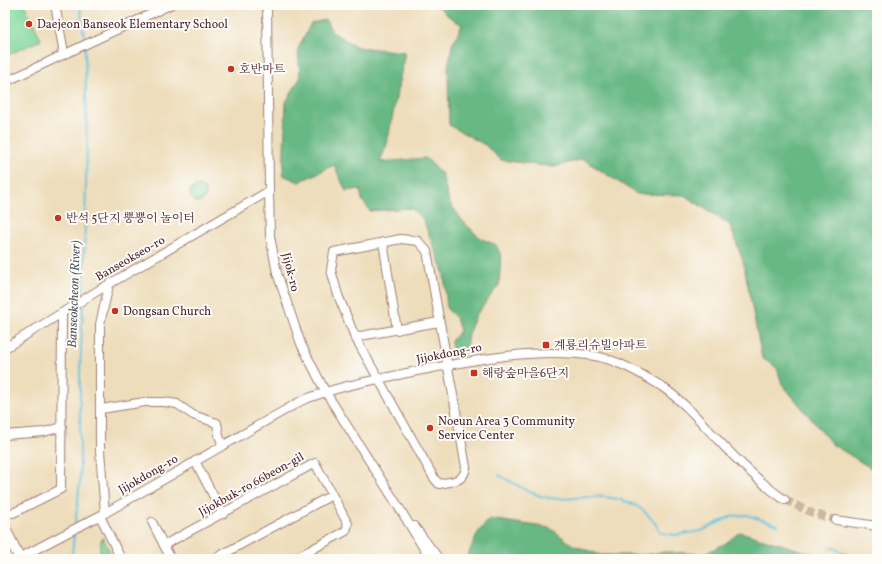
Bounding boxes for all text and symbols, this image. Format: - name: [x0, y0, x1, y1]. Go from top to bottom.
- place label: Daejeon Banseok Elementary School: [37, 17, 228, 33]
- marker: Daejeon Banseok Elementary School: [24, 19, 34, 29]
- place label: 호반마트: [239, 62, 286, 78]
- marker: 호반마트: [226, 64, 236, 74]
- place label: 반석 5단지 뿡뿡이 놀이터: [66, 211, 195, 227]
- marker: 반석 5단지 뿡뿡이 놀이터: [53, 213, 63, 223]
- street label: Banseokseo-ro: [93, 232, 168, 285]
- water label: Banseokcheon (River): [64, 240, 86, 348]
- street label: Jijok-ro: [277, 251, 303, 293]
- place label: Dongsan Church: [123, 304, 211, 320]
- marker: Dongsan Church: [110, 306, 120, 316]
- place label: 계룡리슈빌아파트: [554, 338, 647, 354]
- street label: Jijokdong-ro: [415, 340, 483, 368]
- marker: 계룡리슈빌아파트: [541, 340, 551, 350]
- place label: 해랑숲마을6단지: [482, 366, 569, 382]
- marker: 해랑숲마을6단지: [469, 368, 479, 378]
- place label: Noeun Area 3 Community Service Center: [438, 414, 576, 444]
- marker: Noeun Area 3 Community Service Center: [425, 423, 435, 433]
- street label: Jijokbuk-ro 66beon-gil: [196, 449, 307, 521]
- street label: Jijokdong-ro: [116, 451, 181, 498]

